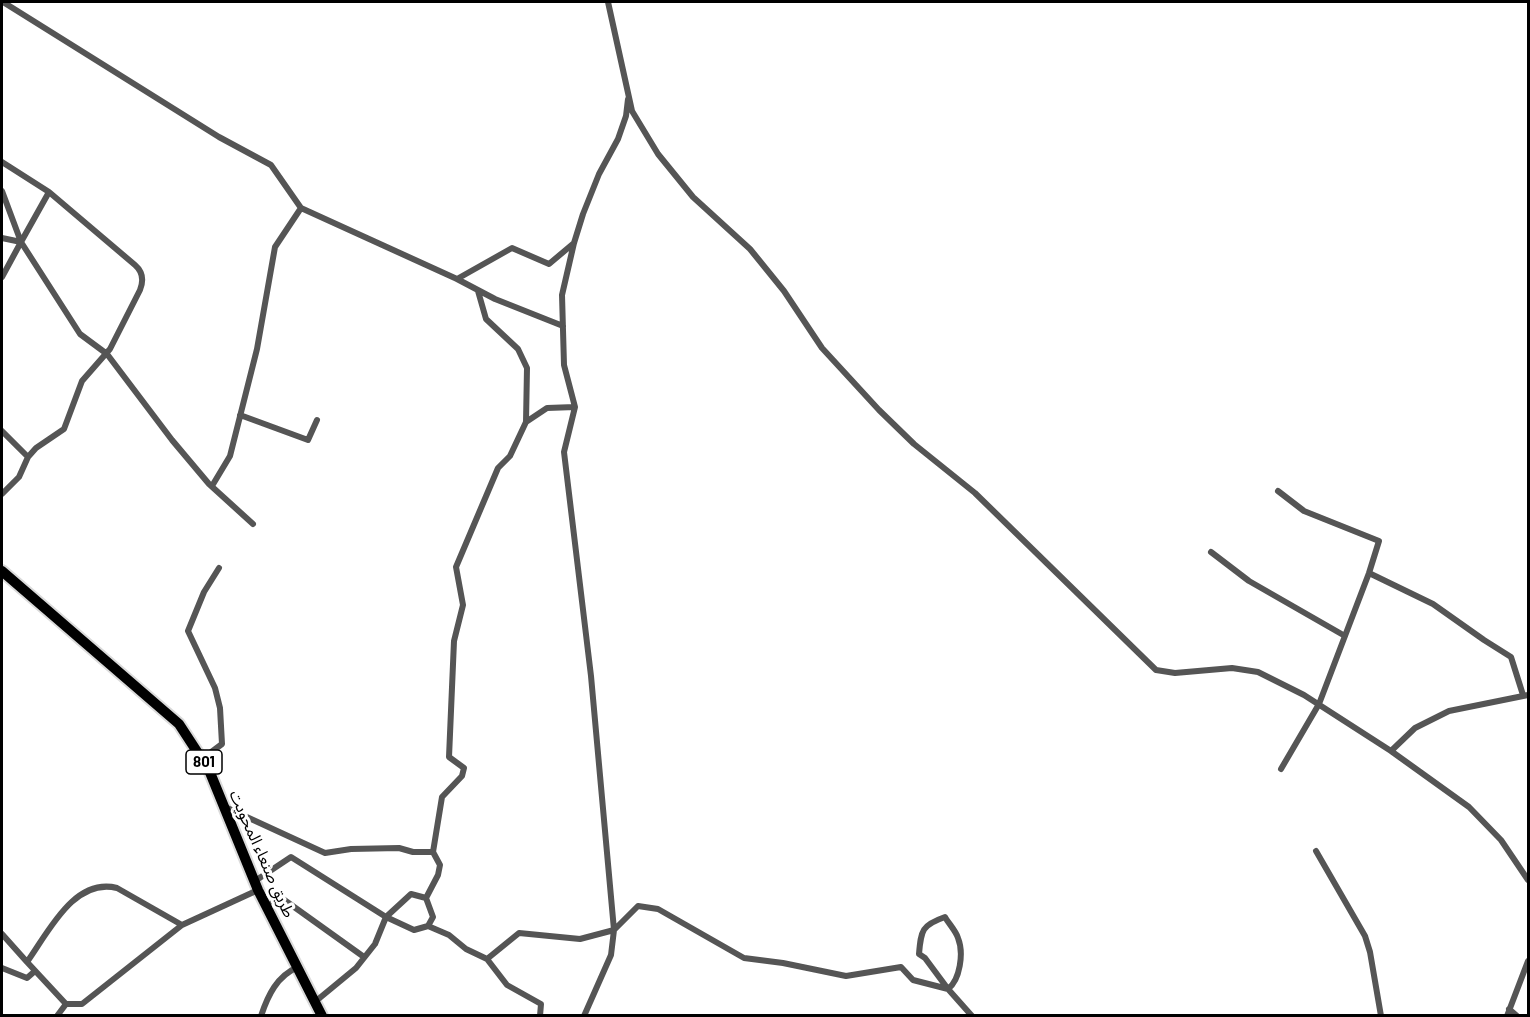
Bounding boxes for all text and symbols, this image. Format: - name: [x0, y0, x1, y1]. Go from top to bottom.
- road number: 801: [186, 750, 222, 774]
- street label: طريق صنعاء المحويت: [225, 787, 299, 921]

